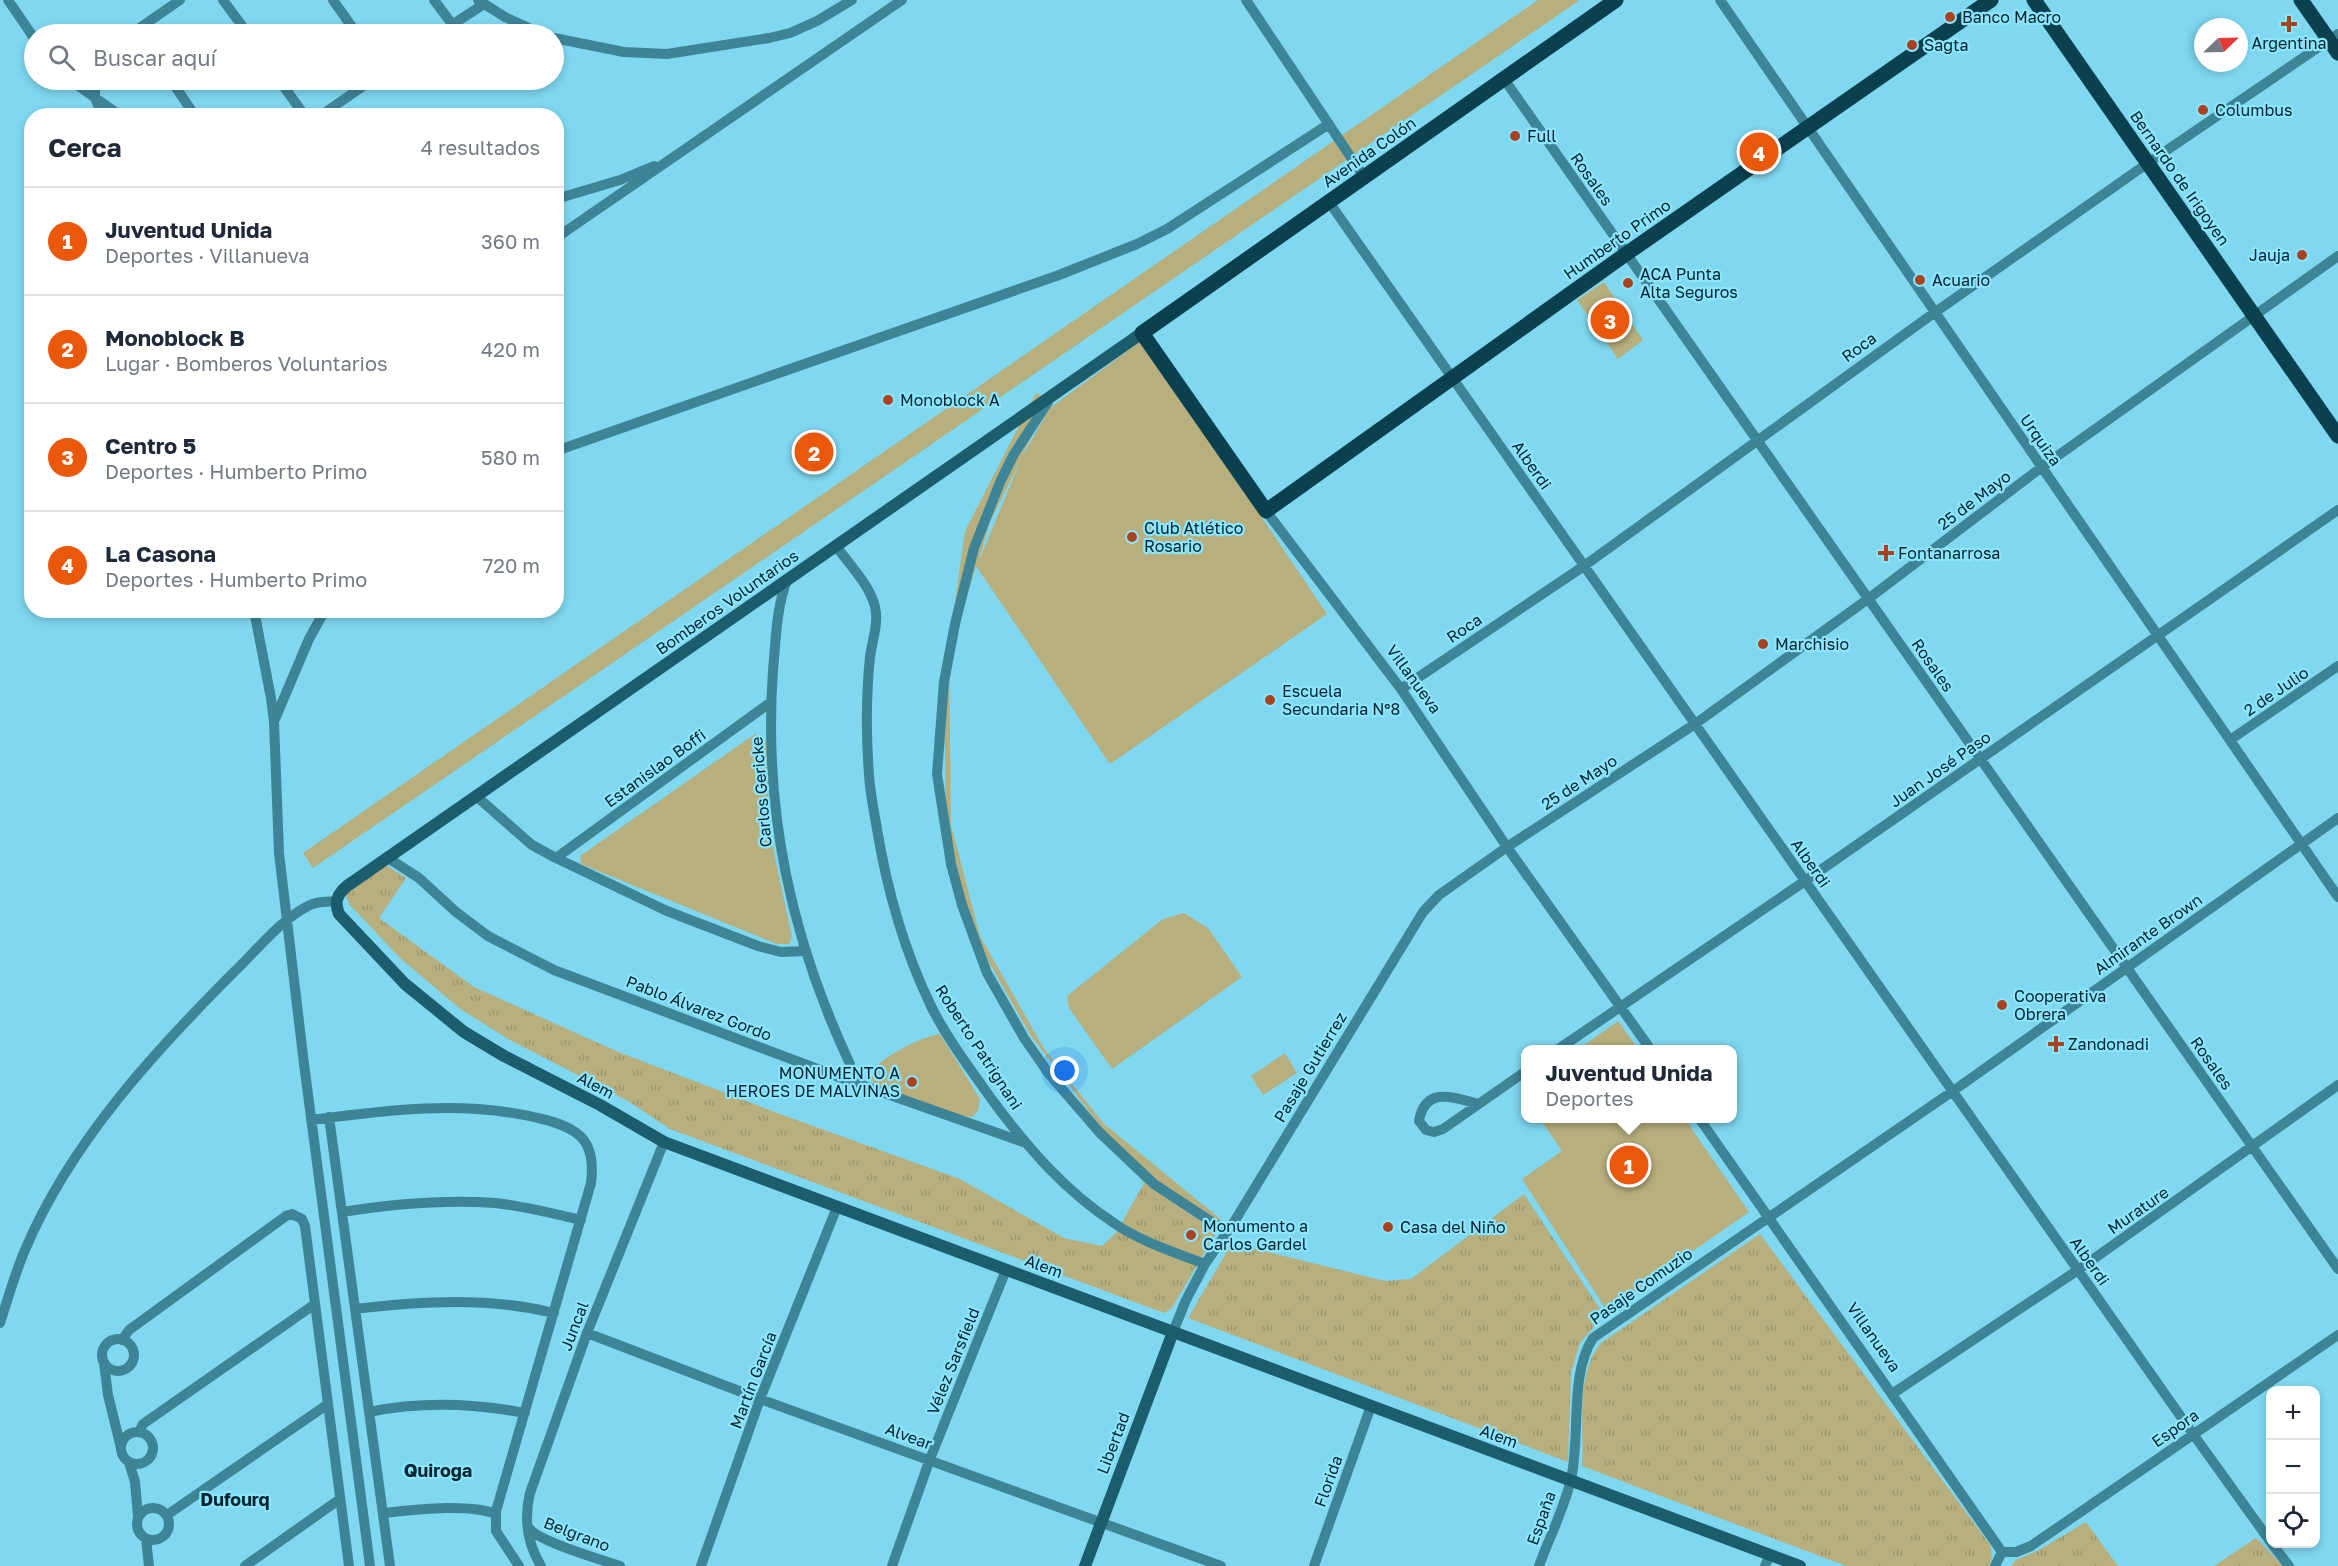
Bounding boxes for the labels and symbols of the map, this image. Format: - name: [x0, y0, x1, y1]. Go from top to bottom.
- place label: Banco Macro: [1962, 7, 2061, 27]
- marker: Banco Macro: [1943, 10, 1957, 24]
- marker: Argentina: [2282, 17, 2296, 31]
- north arrow: [2194, 18, 2248, 72]
- place label: Argentina: [2251, 33, 2327, 53]
- place label: Sagta: [1924, 35, 1969, 55]
- marker: Sagta: [1905, 38, 1919, 52]
- place label: Columbus: [2215, 100, 2292, 120]
- marker: Columbus: [2196, 103, 2210, 117]
- street label: Bernardo de Irigoyen: [2126, 107, 2234, 249]
- street label: Avenida Colón: [1318, 112, 1420, 192]
- place label: Full: [1527, 126, 1556, 146]
- marker: Full: [1508, 129, 1522, 143]
- pin: 4: [1740, 130, 1778, 174]
- street label: Rosales: [1566, 148, 1618, 210]
- street label: Humberto Primo: [1559, 195, 1675, 283]
- place label: Jauja: [2249, 245, 2290, 265]
- marker: Jauja: [2295, 248, 2309, 262]
- place label: ACA Punta Alta Seguros: [1640, 264, 1738, 302]
- place label: Acuario: [1932, 270, 1990, 290]
- marker: Acuario: [1913, 273, 1927, 287]
- marker: ACA Punta Alta Seguros: [1621, 276, 1635, 290]
- pin: 3: [1590, 298, 1630, 342]
- street label: Roca: [1838, 328, 1880, 366]
- place label: Monoblock A: [900, 390, 1000, 410]
- marker: Monoblock A: [881, 393, 895, 407]
- street label: Urquiza: [2016, 410, 2066, 470]
- pin: 2: [794, 430, 834, 474]
- street label: Alberdi: [1508, 437, 1556, 493]
- street label: 25 de Mayo: [1933, 466, 2015, 534]
- place label: Club Atlético Rosario: [1144, 518, 1243, 556]
- marker: Club Atlético Rosario: [1125, 530, 1139, 544]
- place label: Fontanarrosa: [1898, 543, 2000, 563]
- street label: Bomberos Voluntarios: [652, 545, 802, 659]
- marker: Fontanarrosa: [1879, 546, 1893, 560]
- street label: Roca: [1443, 609, 1485, 647]
- place label: Marchisio: [1775, 634, 1849, 654]
- street label: Rosales: [1907, 634, 1959, 696]
- marker: Marchisio: [1756, 637, 1770, 651]
- street label: Villanueva: [1382, 641, 1446, 717]
- street label: 2 de Julio: [2240, 662, 2312, 720]
- place label: Escuela Secundaria Nº8: [1282, 681, 1400, 719]
- marker: Escuela Secundaria Nº8: [1263, 693, 1277, 707]
- street label: Estanislao Boffi: [600, 725, 710, 811]
- street label: Juan José Paso: [1885, 727, 1995, 811]
- street label: Carlos Gericke: [746, 736, 776, 848]
- street label: 25 de Mayo: [1537, 750, 1621, 814]
- street label: Alberdi: [1787, 835, 1835, 891]
- street label: Almirante Brown: [2090, 889, 2206, 979]
- street label: Pablo Álvarez Gordo: [623, 971, 775, 1045]
- street label: Roberto Patrignani: [931, 981, 1027, 1113]
- place label: Cooperativa Obrera: [2014, 986, 2106, 1024]
- marker: Cooperativa Obrera: [1995, 998, 2009, 1012]
- street label: Pasaje Gutierrez: [1269, 1008, 1351, 1126]
- street label: Rosales: [2186, 1032, 2238, 1094]
- place label: Zandonadi: [2068, 1034, 2149, 1054]
- marker: Zandonadi: [2049, 1037, 2063, 1051]
- your location: [1050, 1056, 1079, 1085]
- place label: MONUMENTO A HEROES DE MALVINAS: [726, 1063, 900, 1101]
- street label: Alem: [574, 1067, 618, 1103]
- marker: MONUMENTO A HEROES DE MALVINAS: [905, 1075, 919, 1089]
- pin: 1: [1610, 1142, 1648, 1188]
- street label: Murature: [2104, 1182, 2172, 1238]
- place label: Monumento a Carlos Gardel: [1203, 1216, 1308, 1254]
- place label: Casa del Niño: [1400, 1217, 1506, 1237]
- marker: Casa del Niño: [1381, 1220, 1395, 1234]
- marker: Monumento a Carlos Gardel: [1184, 1228, 1198, 1242]
- street label: Alberdi: [2066, 1233, 2114, 1289]
- street label: Pasaje Comuzio: [1586, 1243, 1696, 1329]
- street label: Alem: [1022, 1250, 1066, 1282]
- street label: Juncal: [555, 1298, 593, 1354]
- street label: Villanueva: [1843, 1298, 1905, 1376]
- street label: Vélez Sarsfield: [922, 1305, 984, 1417]
- street label: Martín García: [725, 1329, 781, 1431]
- street label: Espora: [2148, 1405, 2202, 1451]
- street label: Libertad: [1092, 1409, 1134, 1477]
- street label: Alvear: [883, 1418, 935, 1454]
- street label: Alem: [1477, 1420, 1521, 1452]
- street label: Florida: [1309, 1452, 1347, 1510]
- district label: Quiroga: [404, 1459, 472, 1481]
- district label: Dufourq: [200, 1488, 270, 1510]
- street label: España: [1522, 1488, 1560, 1548]
- street label: Belgrano: [541, 1512, 613, 1556]

